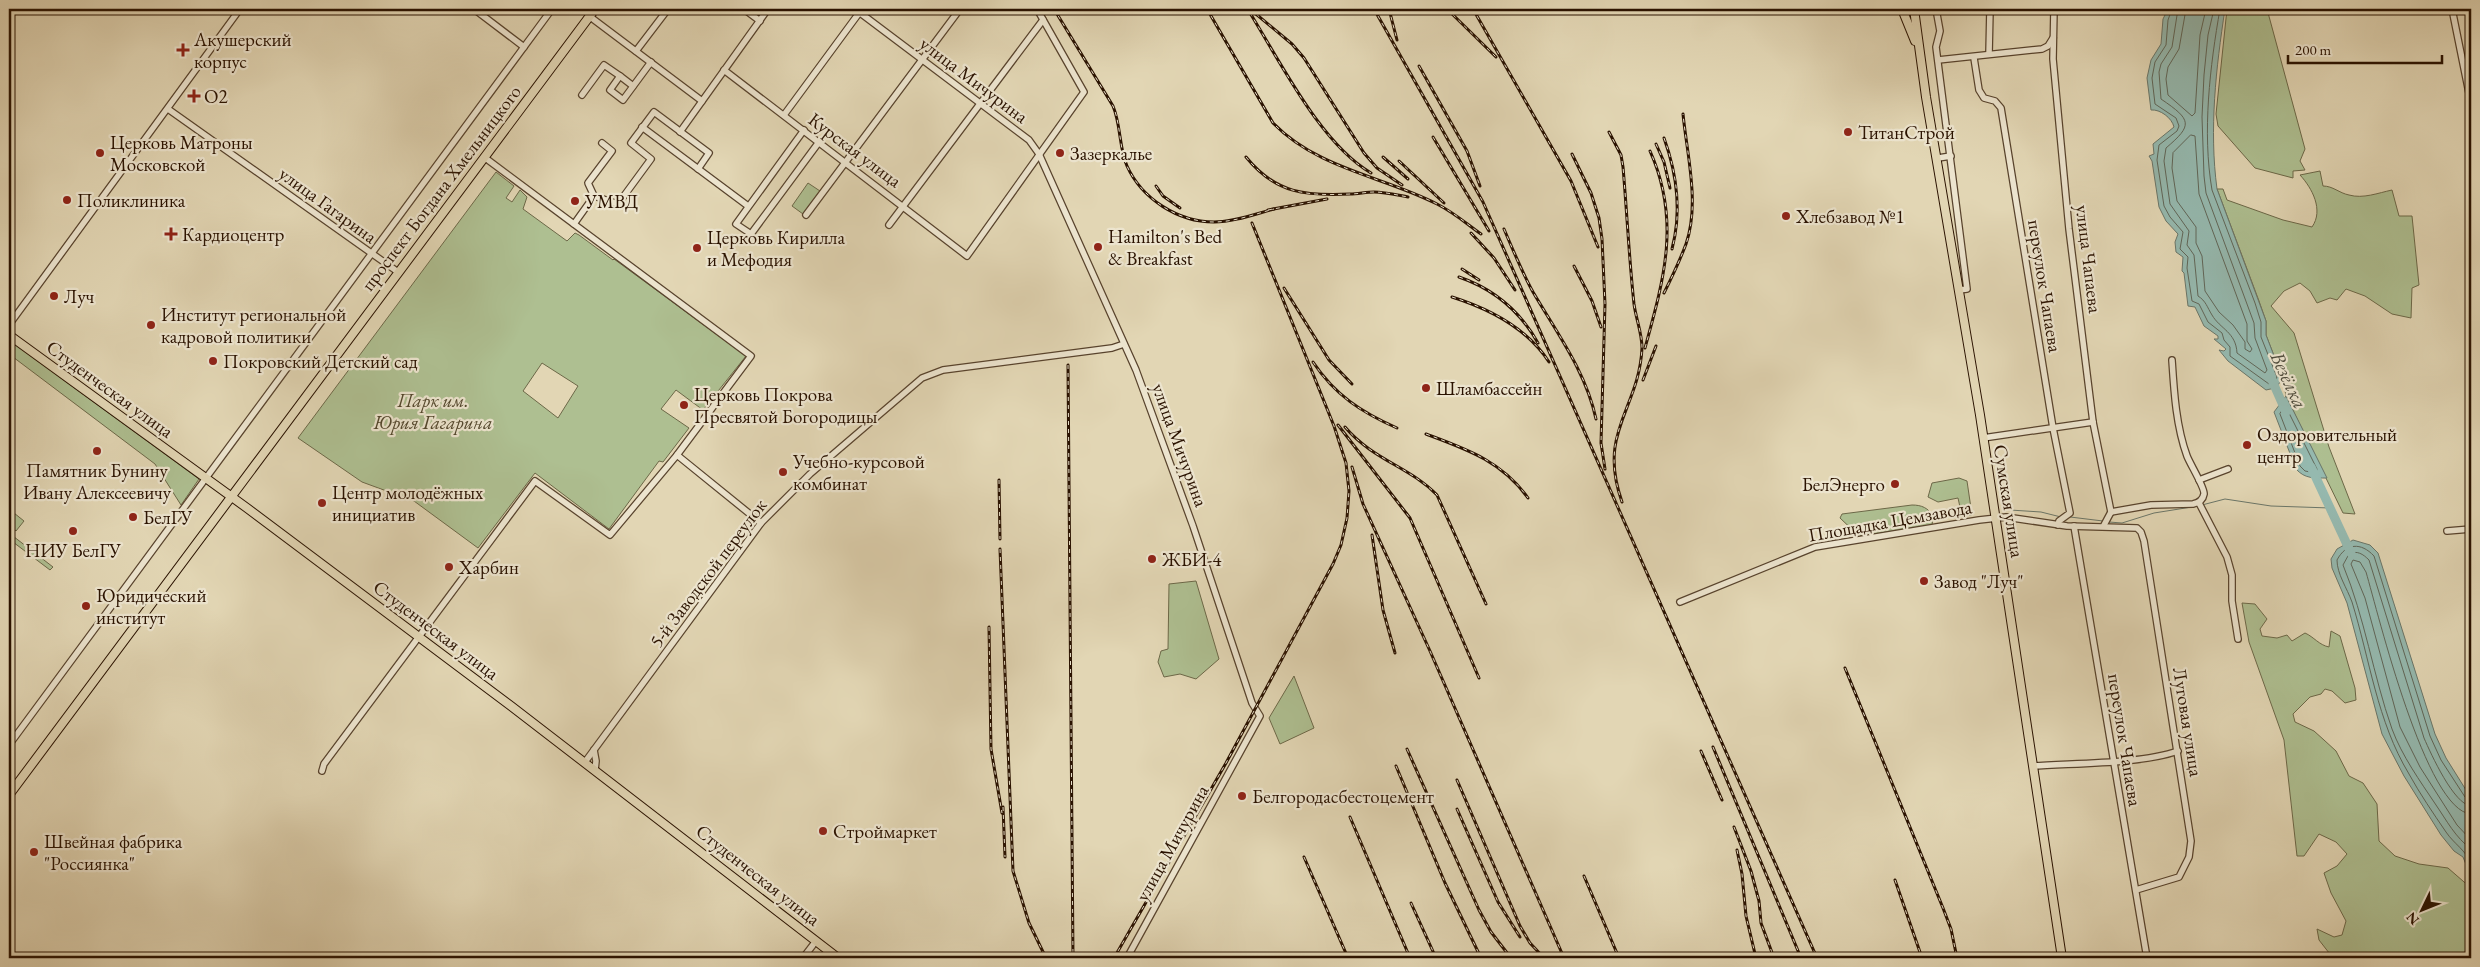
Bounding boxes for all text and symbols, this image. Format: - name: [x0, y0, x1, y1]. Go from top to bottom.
- place label: Акушерский корпус: [193, 27, 292, 74]
- street label: улица Мичурина: [915, 31, 1034, 129]
- scale bar: [2288, 32, 2441, 64]
- text: 200 m: [2295, 40, 2332, 59]
- marker: Акушерский корпус: [176, 43, 190, 57]
- street label: проспект Богдана Хмельницкого: [355, 80, 527, 296]
- place label: O2: [204, 84, 228, 109]
- marker: O2: [188, 90, 200, 102]
- street label: Курская улица: [803, 107, 907, 193]
- place label: ТитанСтрой: [1858, 120, 1955, 145]
- marker: ТитанСтрой: [1842, 126, 1854, 138]
- place label: Церковь Матроны Московской: [110, 130, 253, 177]
- place label: Зазеркалье: [1070, 141, 1152, 166]
- marker: Церковь Матроны Московской: [94, 147, 106, 159]
- marker: Зазеркалье: [1054, 147, 1066, 159]
- street label: улица Гагарина: [274, 161, 382, 249]
- place label: Поликлиника: [77, 188, 186, 213]
- place label: УМВД: [584, 189, 639, 214]
- marker: Поликлиника: [61, 194, 73, 206]
- marker: УМВД: [569, 195, 581, 207]
- street label: улица Чапаева: [2070, 203, 2108, 315]
- place label: Хлебзавод №1: [1795, 204, 1905, 229]
- marker: Хлебзавод №1: [1780, 210, 1792, 222]
- street label: переулок Чапаева: [2022, 218, 2068, 355]
- place label: Кардиоцентр: [182, 222, 284, 247]
- place label: Hamilton's Bed & Breakfast: [1108, 224, 1222, 271]
- place label: Церковь Кирилла и Мефодия: [707, 225, 845, 272]
- marker: Кардиоцентр: [164, 227, 178, 241]
- marker: Hamilton's Bed & Breakfast: [1092, 241, 1104, 253]
- marker: Церковь Кирилла и Мефодия: [691, 242, 703, 254]
- place label: Луч: [64, 284, 95, 309]
- marker: Луч: [48, 290, 60, 302]
- place label: Институт региональной кадровой политики: [161, 302, 346, 349]
- marker: Институт региональной кадровой политики: [145, 319, 157, 331]
- street label: Студенческая улица: [41, 334, 179, 444]
- water label: Везёлка: [2264, 346, 2313, 413]
- place label: Покровский Детский сад: [223, 349, 418, 374]
- marker: Покровский Детский сад: [207, 355, 219, 367]
- place label: Шламбассейн: [1436, 376, 1543, 401]
- street label: улица Мичурина: [1146, 380, 1214, 511]
- place label: Церковь Покрова Пресвятой Богородицы: [694, 382, 878, 429]
- marker: Шламбассейн: [1420, 382, 1432, 394]
- park label: Парк им. Юрия Гагарина: [373, 388, 492, 435]
- marker: Церковь Покрова Пресвятой Богородицы: [678, 399, 690, 411]
- place label: Оздоровительный центр: [2257, 422, 2397, 469]
- marker: Оздоровительный центр: [2241, 439, 2253, 451]
- street label: Сумская улица: [1988, 443, 2030, 560]
- marker: Памятник Бунину Ивану Алексеевичу: [91, 445, 103, 457]
- place label: Учебно-курсовой комбинат: [792, 449, 925, 496]
- place label: Памятник Бунину Ивану Алексеевичу: [23, 458, 172, 505]
- marker: Учебно-курсовой комбинат: [777, 466, 789, 478]
- place label: БелЭнерго: [1802, 472, 1885, 497]
- marker: БелЭнерго: [1889, 478, 1901, 490]
- place label: Центр молодёжных инициатив: [332, 480, 484, 527]
- street label: 5-й Заводской переулок: [644, 494, 772, 652]
- street label: Площадка Цемзавода: [1806, 494, 1974, 548]
- marker: Центр молодёжных инициатив: [316, 497, 328, 509]
- place label: БелГУ: [143, 505, 194, 530]
- marker: БелГУ: [127, 511, 139, 523]
- marker: НИУ БелГУ: [67, 525, 79, 537]
- place label: НИУ БелГУ: [25, 538, 122, 563]
- place label: ЖБИ-4: [1161, 547, 1222, 572]
- marker: ЖБИ-4: [1146, 553, 1158, 565]
- place label: Харбин: [458, 555, 519, 580]
- marker: Харбин: [443, 561, 455, 573]
- place label: Завод "Луч": [1934, 569, 2024, 594]
- street label: Студенческая улица: [368, 574, 504, 686]
- marker: Завод "Луч": [1918, 575, 1930, 587]
- place label: Юридический институт: [96, 583, 206, 630]
- marker: Юридический институт: [80, 600, 92, 612]
- street label: Луговая улица: [2167, 666, 2209, 779]
- street label: переулок Чапаева: [2102, 672, 2148, 809]
- street label: улица Мичурина: [1130, 780, 1215, 906]
- place label: Белгородасбестоцемент: [1252, 784, 1434, 809]
- marker: Белгородасбестоцемент: [1236, 790, 1248, 802]
- street label: Студенческая улица: [691, 819, 826, 932]
- place label: Строймаркет: [833, 819, 937, 844]
- marker: Строймаркет: [817, 825, 829, 837]
- place label: Швейная фабрика "Россиянка": [44, 829, 183, 876]
- marker: Швейная фабрика "Россиянка": [28, 846, 40, 858]
- north arrow: [2398, 884, 2448, 934]
- text: N: [2402, 908, 2423, 929]

